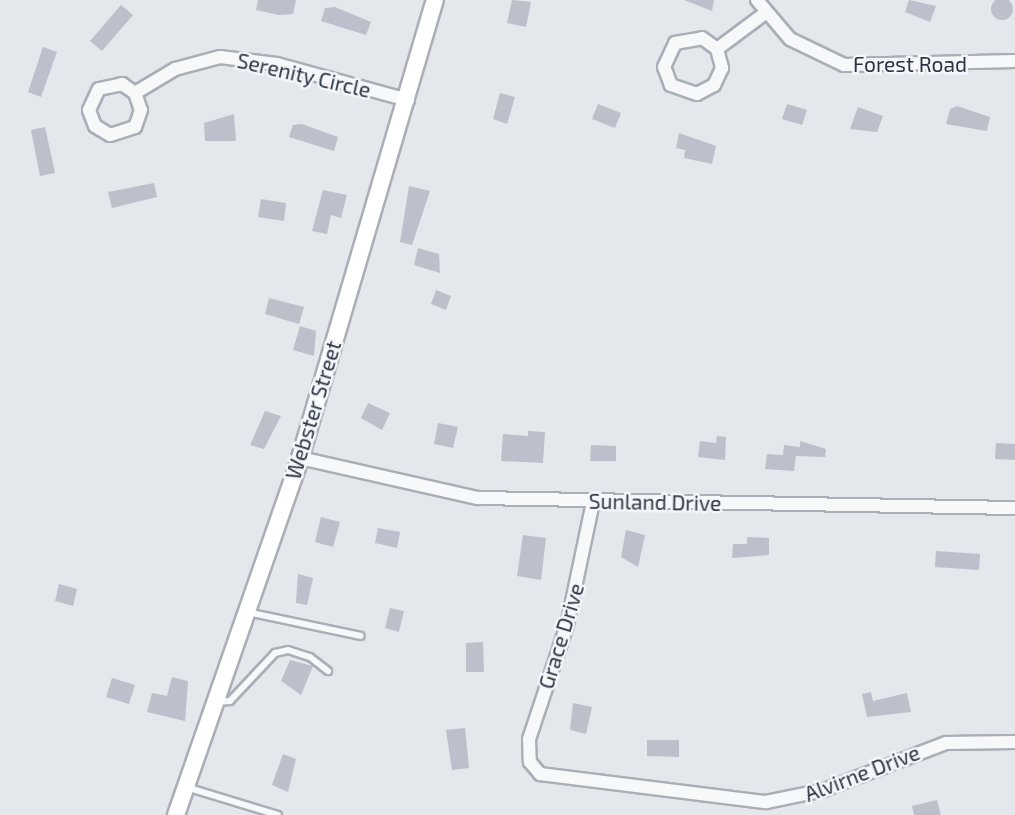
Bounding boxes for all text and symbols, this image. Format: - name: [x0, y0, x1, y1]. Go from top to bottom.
- street label: Serenity Circle: [235, 47, 373, 103]
- street label: Forest Road: [853, 51, 967, 77]
- street label: Webster Street: [280, 337, 346, 483]
- street label: Sunland Drive: [589, 488, 721, 516]
- street label: Grace Drive: [533, 580, 589, 692]
- street label: Alvirne Drive: [801, 739, 923, 807]

